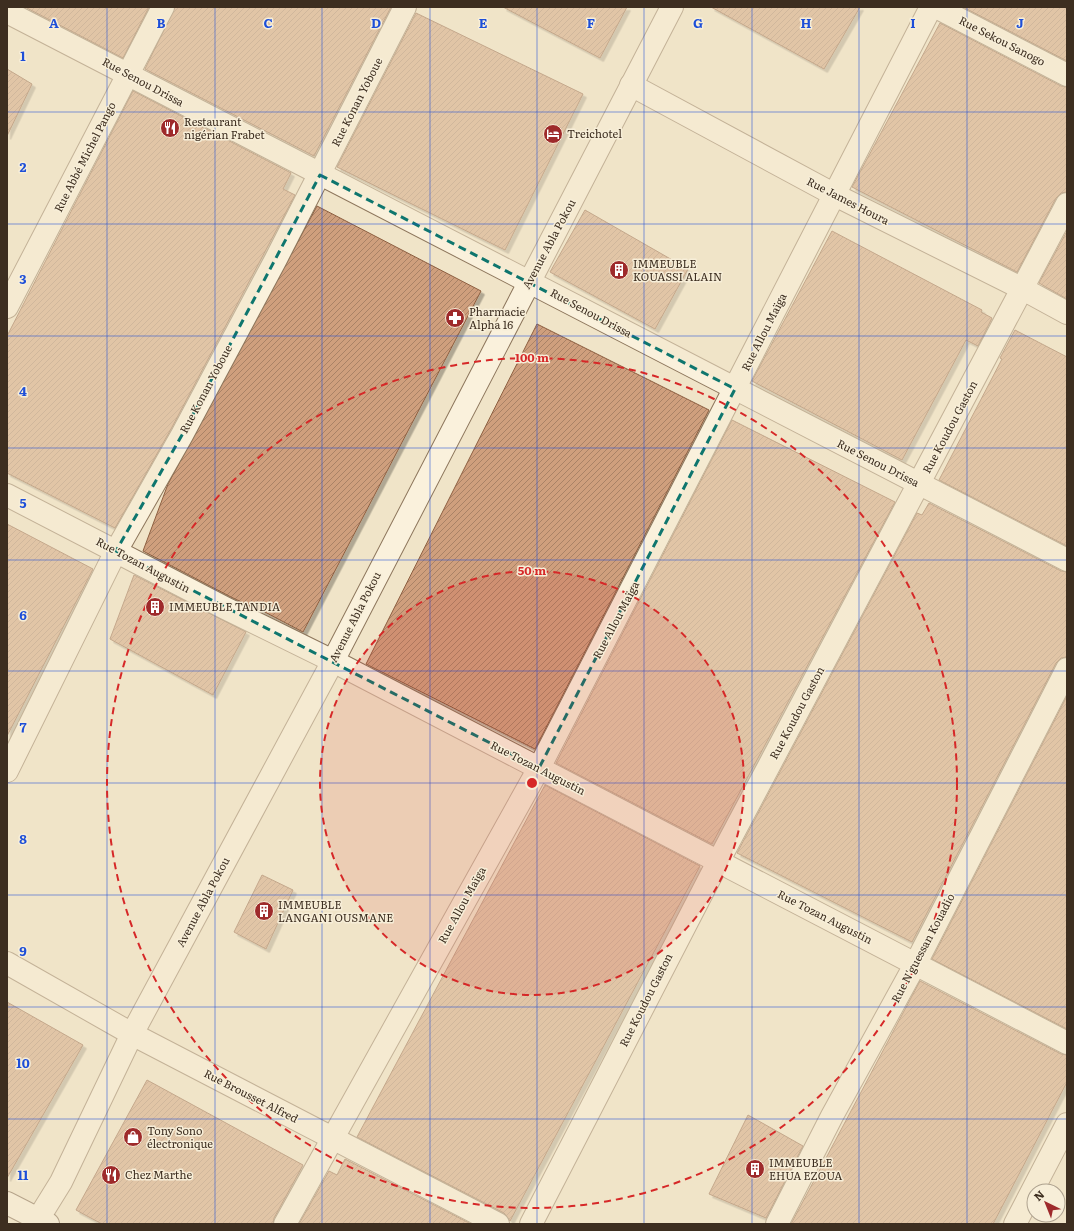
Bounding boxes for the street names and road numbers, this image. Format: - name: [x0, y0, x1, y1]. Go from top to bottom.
- street label: Rue Sekou Sanogo: [957, 11, 1048, 69]
- street label: Rue Senou Drissa: [100, 53, 187, 109]
- street label: Rue Konan Yoboue: [327, 54, 386, 149]
- street label: Rue Abbé Michel Pango: [49, 99, 119, 214]
- street label: Rue James Houra: [804, 172, 893, 228]
- street label: Avenue Abla Pokou: [518, 196, 579, 291]
- street label: Rue Senou Drissa: [548, 284, 635, 340]
- street label: Rue Allou Maïga: [737, 290, 790, 373]
- street label: Rue Konan Yoboue: [175, 341, 235, 436]
- street label: Rue Koudou Gaston: [918, 377, 980, 476]
- street label: Rue Senou Drissa: [835, 434, 922, 490]
- street label: Rue Tozan Augustin: [93, 532, 193, 596]
- street label: Avenue Abla Pokou: [324, 568, 384, 665]
- street label: Rue Allou Maïga: [588, 578, 642, 661]
- street label: Rue Koudou Gaston: [765, 663, 827, 762]
- street label: Rue Tozan Augustin: [488, 736, 589, 798]
- street label: Avenue Abla Pokou: [172, 854, 233, 949]
- street label: Rue Allou Maïga: [433, 863, 489, 946]
- street label: Rue Tozan Augustin: [775, 885, 876, 947]
- street label: Rue N'guessan Kouadio: [886, 890, 958, 1005]
- street label: Rue Koudou Gaston: [615, 950, 676, 1049]
- street label: Rue Brousset Alfred: [202, 1064, 302, 1126]

